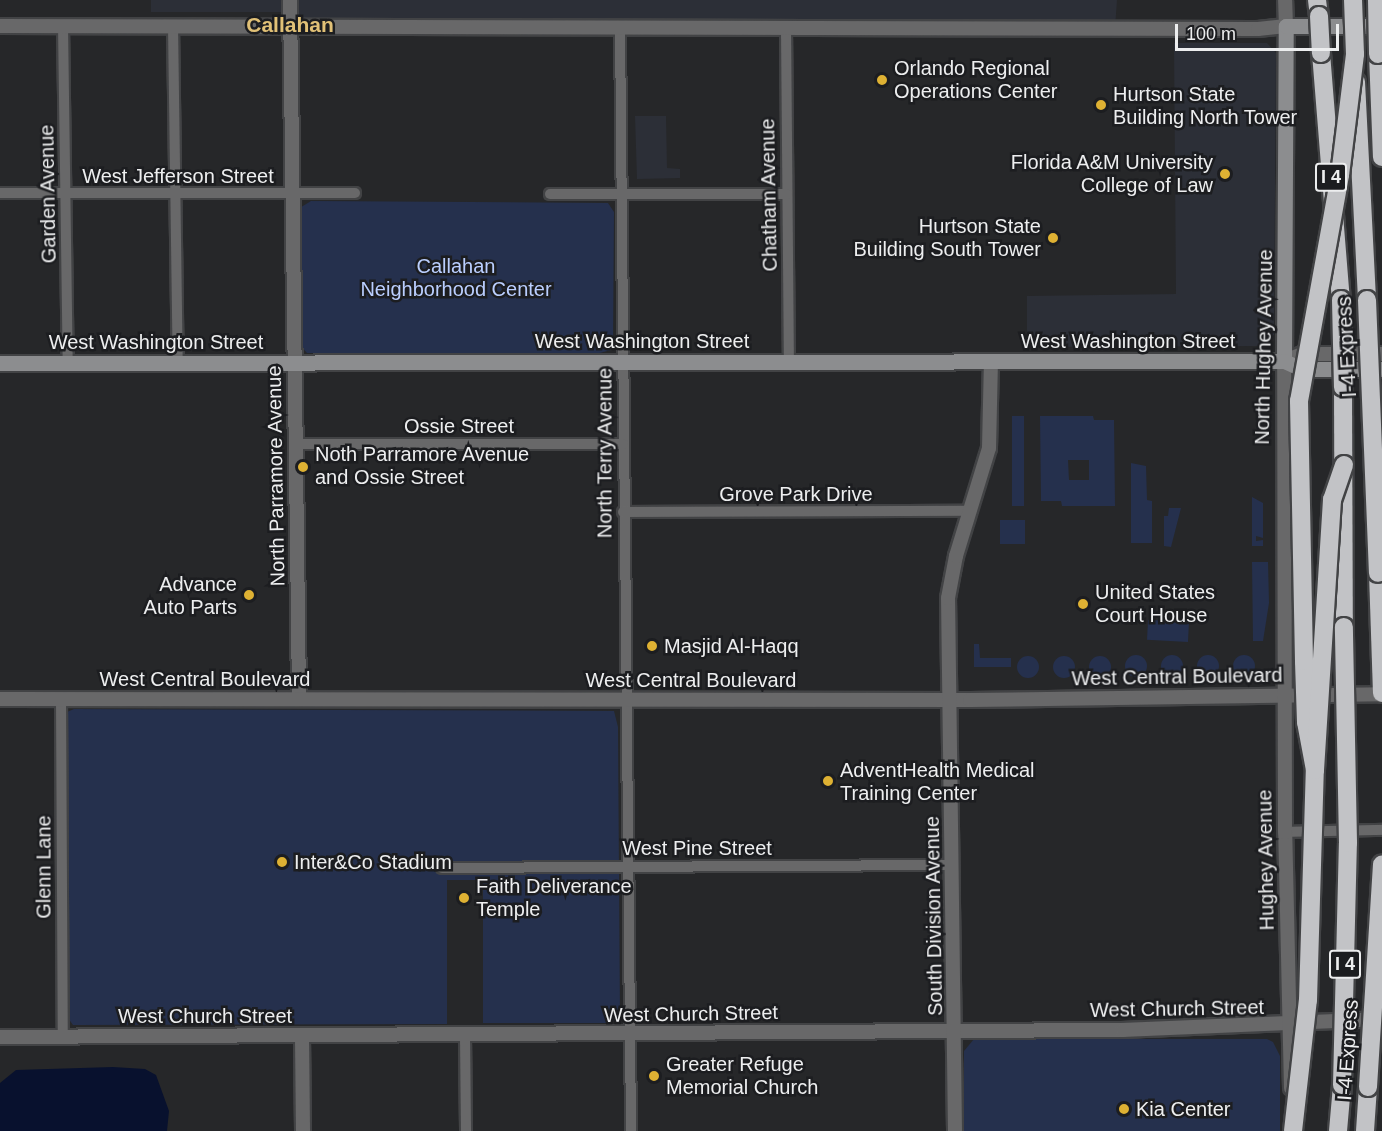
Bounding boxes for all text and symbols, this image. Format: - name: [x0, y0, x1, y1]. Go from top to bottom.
- district label: Callahan: [246, 12, 334, 38]
- scale bar: [1178, 12, 1342, 50]
- text: 100 m: [1186, 24, 1236, 44]
- place label: Orlando Regional Operations Center: [894, 56, 1057, 103]
- marker: Orlando Regional Operations Center: [875, 73, 889, 87]
- place label: Hurtson State Building North Tower: [1113, 82, 1298, 129]
- marker: Hurtson State Building North Tower: [1094, 98, 1108, 112]
- street label: Chatham Avenue: [756, 118, 782, 272]
- street label: Garden Avenue: [35, 124, 61, 264]
- place label: Florida A&M University College of Law: [1010, 150, 1213, 197]
- road number: I 4: [1314, 162, 1348, 192]
- street label: West Jefferson Street: [82, 164, 274, 188]
- marker: Florida A&M University College of Law: [1218, 167, 1232, 181]
- place label: Hurtson State Building South Tower: [853, 214, 1041, 261]
- marker: Hurtson State Building South Tower: [1046, 231, 1060, 245]
- street label: North Hughey Avenue: [1250, 249, 1278, 445]
- park label: Callahan Neighborhood Center: [360, 254, 552, 301]
- street label: I-4 Express: [1332, 296, 1362, 398]
- street label: West Washington Street: [535, 329, 749, 353]
- street label: West Washington Street: [1021, 329, 1235, 353]
- street label: West Washington Street: [49, 330, 263, 354]
- street label: North Parramore Avenue: [262, 365, 290, 587]
- street label: North Terry Avenue: [593, 367, 617, 539]
- street label: Ossie Street: [404, 414, 514, 438]
- place label: Noth Parramore Avenue and Ossie Street: [315, 443, 530, 490]
- marker: Noth Parramore Avenue and Ossie Street: [296, 460, 310, 474]
- street label: Grove Park Drive: [719, 482, 873, 506]
- place label: Advance Auto Parts: [144, 572, 237, 619]
- place label: United States Court House: [1095, 580, 1215, 627]
- marker: Advance Auto Parts: [242, 588, 256, 602]
- marker: United States Court House: [1076, 597, 1090, 611]
- place label: Masjid Al-Haqq: [664, 634, 800, 658]
- marker: Masjid Al-Haqq: [645, 639, 659, 653]
- street label: West Central Boulevard: [1071, 663, 1283, 691]
- street label: West Central Boulevard: [100, 667, 310, 691]
- street label: West Central Boulevard: [586, 668, 796, 692]
- place label: AdventHealth Medical Training Center: [840, 758, 1035, 805]
- marker: AdventHealth Medical Training Center: [821, 774, 835, 788]
- street label: Hughey Avenue: [1253, 789, 1279, 931]
- street label: Glenn Lane: [32, 815, 56, 919]
- street label: South Division Avenue: [920, 815, 948, 1017]
- street label: West Pine Street: [622, 836, 772, 860]
- place label: Inter&Co Stadium: [294, 850, 452, 874]
- marker: Inter&Co Stadium: [275, 855, 289, 869]
- place label: Faith Deliverance Temple: [476, 874, 632, 921]
- marker: Faith Deliverance Temple: [457, 891, 471, 905]
- road number: I 4: [1328, 949, 1362, 979]
- street label: West Church Street: [1090, 995, 1264, 1023]
- street label: I-4 Express: [1333, 999, 1363, 1101]
- street label: West Church Street: [604, 1000, 778, 1028]
- street label: West Church Street: [118, 1004, 292, 1028]
- place label: Greater Refuge Memorial Church: [666, 1052, 818, 1099]
- marker: Greater Refuge Memorial Church: [647, 1069, 661, 1083]
- place label: Kia Center: [1136, 1097, 1230, 1121]
- marker: Kia Center: [1117, 1102, 1131, 1116]

